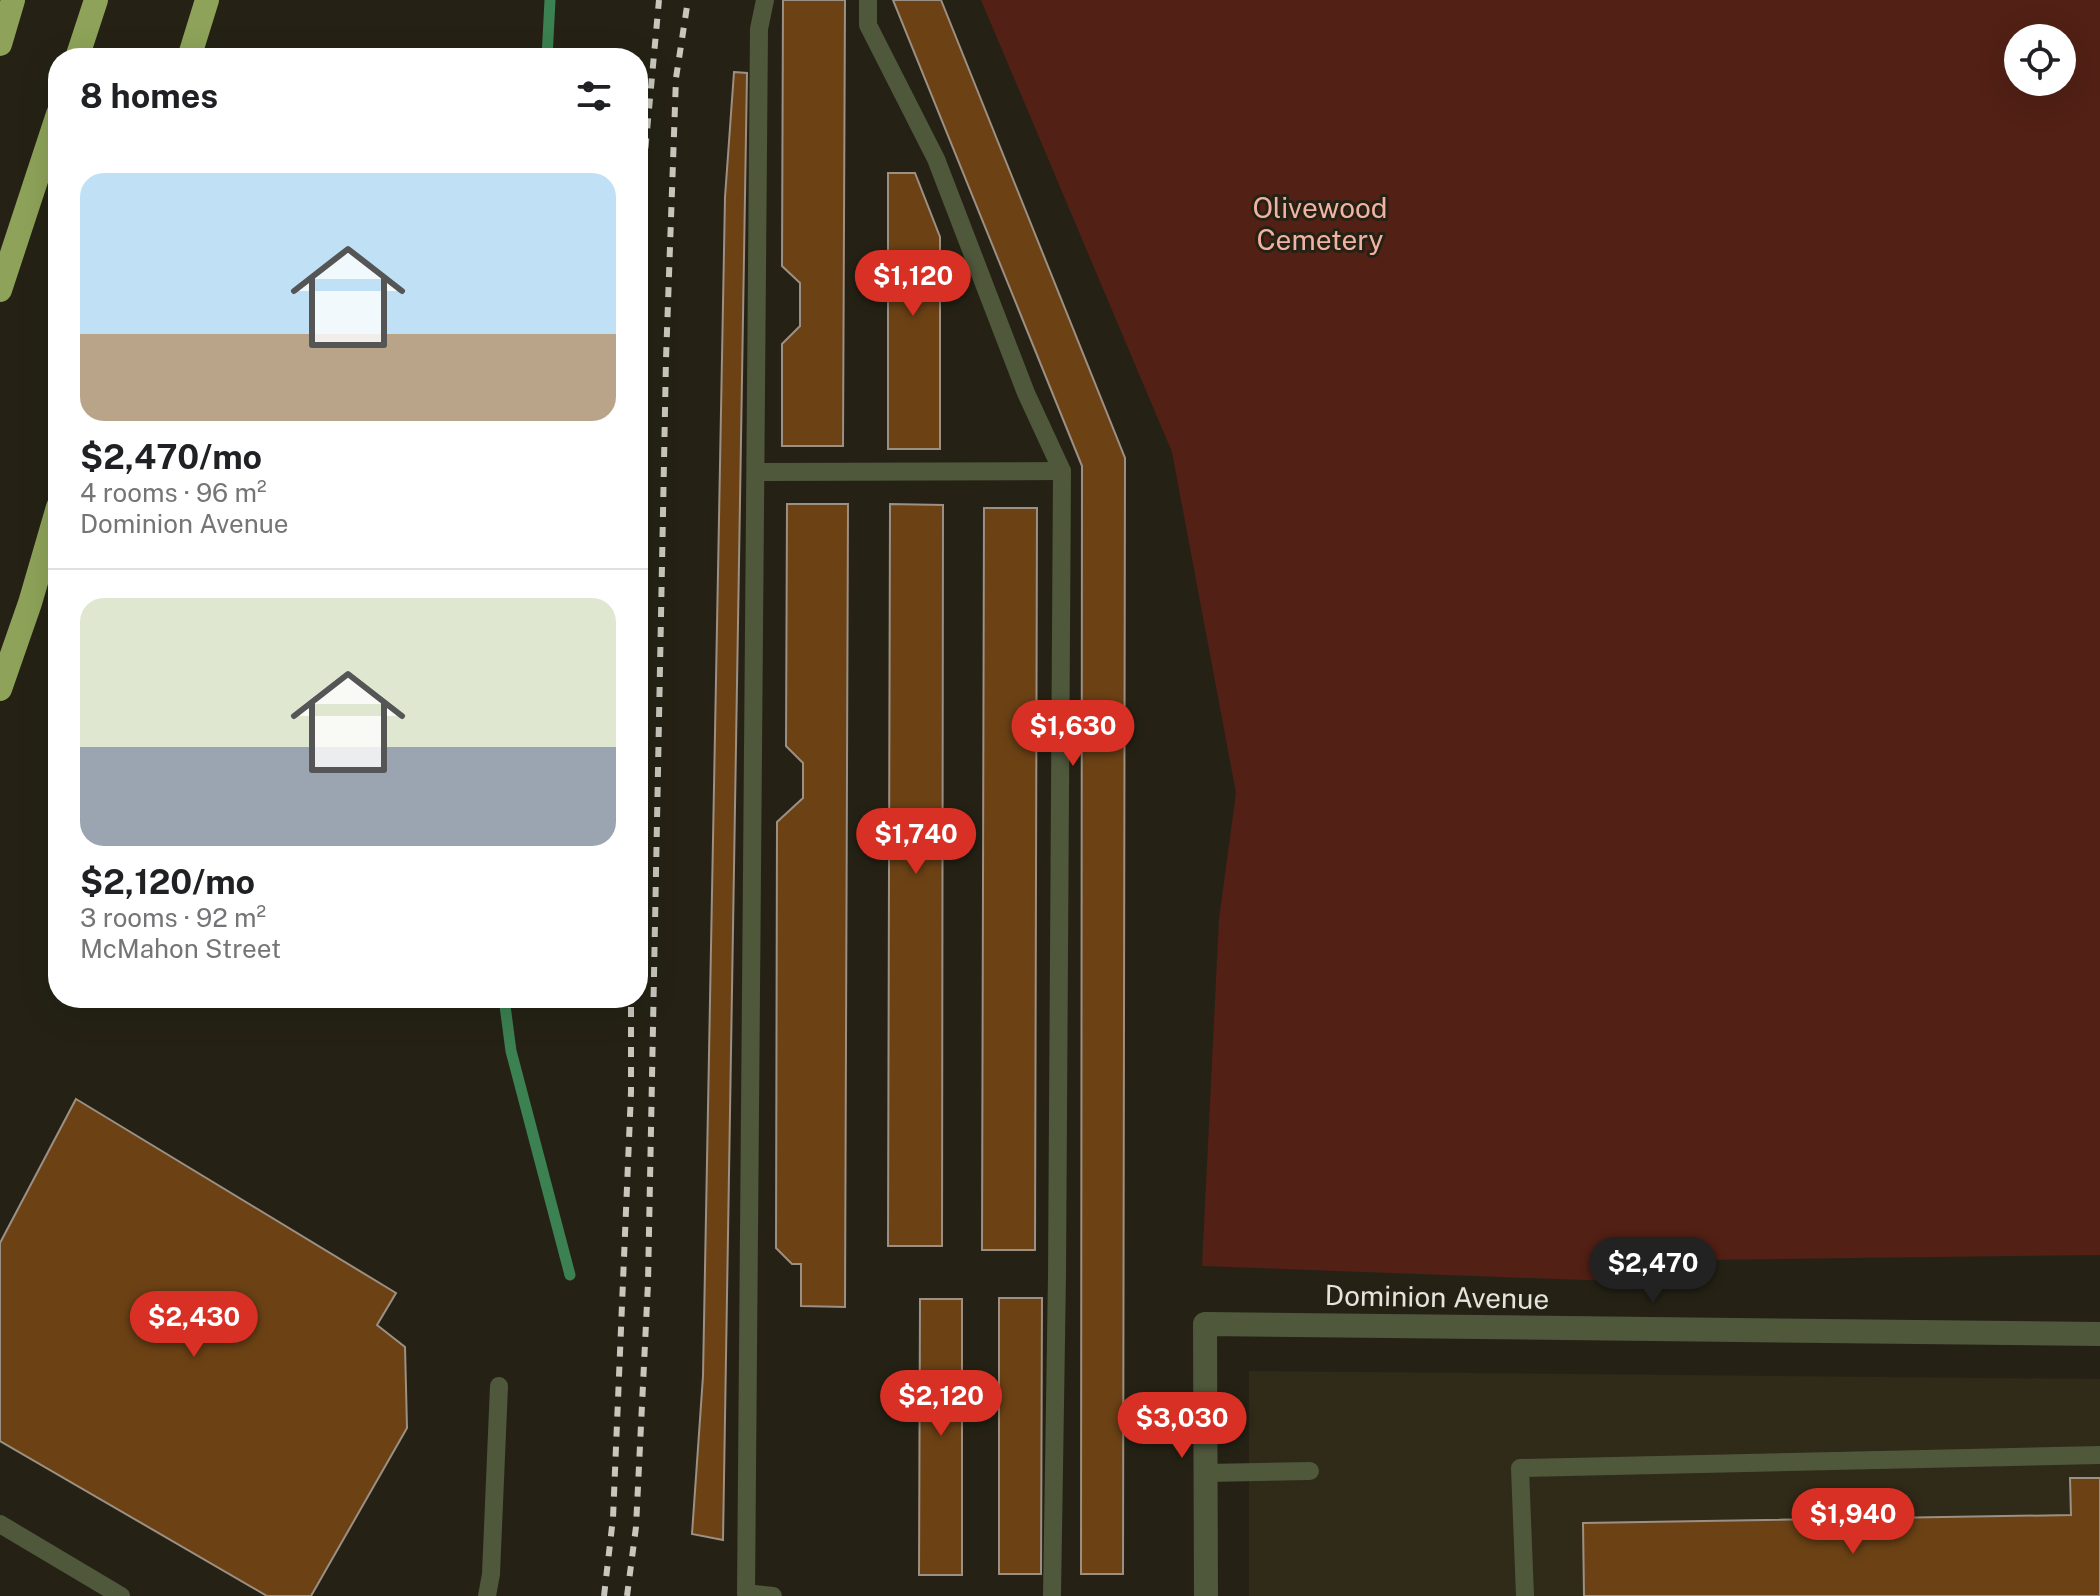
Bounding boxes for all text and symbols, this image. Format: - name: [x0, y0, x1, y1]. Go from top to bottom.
- map controls: [2004, 24, 2076, 96]
- button: locate: [2004, 24, 2076, 96]
- icon: filters: [572, 74, 616, 118]
- text: 8 homes: [80, 76, 218, 116]
- park label: Olivewood Cemetery: [1252, 191, 1388, 256]
- icon: home: [276, 225, 420, 369]
- pin: $1,120: [848, 250, 978, 318]
- text: $1,120: [873, 260, 953, 291]
- text: $2,470/mo: [80, 437, 262, 477]
- text: 4 rooms · 96 m²: [80, 477, 266, 508]
- text: Dominion Avenue: [80, 508, 289, 539]
- icon: home: [276, 650, 420, 794]
- pin: $1,630: [1008, 700, 1138, 768]
- text: $1,630: [1029, 710, 1117, 741]
- pin: $1,740: [851, 808, 981, 876]
- text: $1,740: [874, 818, 958, 849]
- text: $2,120/mo: [80, 862, 255, 902]
- text: 3 rooms · 92 m²: [80, 902, 266, 933]
- text: McMahon Street: [80, 933, 281, 964]
- pin: $2,470: [1588, 1237, 1718, 1305]
- text: $2,470: [1607, 1247, 1699, 1278]
- street label: Dominion Avenue: [1324, 1278, 1550, 1315]
- pin: $2,430: [129, 1291, 259, 1359]
- text: $2,430: [148, 1301, 240, 1332]
- pin: $2,120: [876, 1370, 1006, 1438]
- text: $2,120: [898, 1380, 984, 1411]
- pin: $3,030: [1117, 1392, 1247, 1460]
- text: $3,030: [1136, 1402, 1228, 1433]
- pin: $1,940: [1788, 1488, 1918, 1556]
- text: $1,940: [1810, 1498, 1896, 1529]

